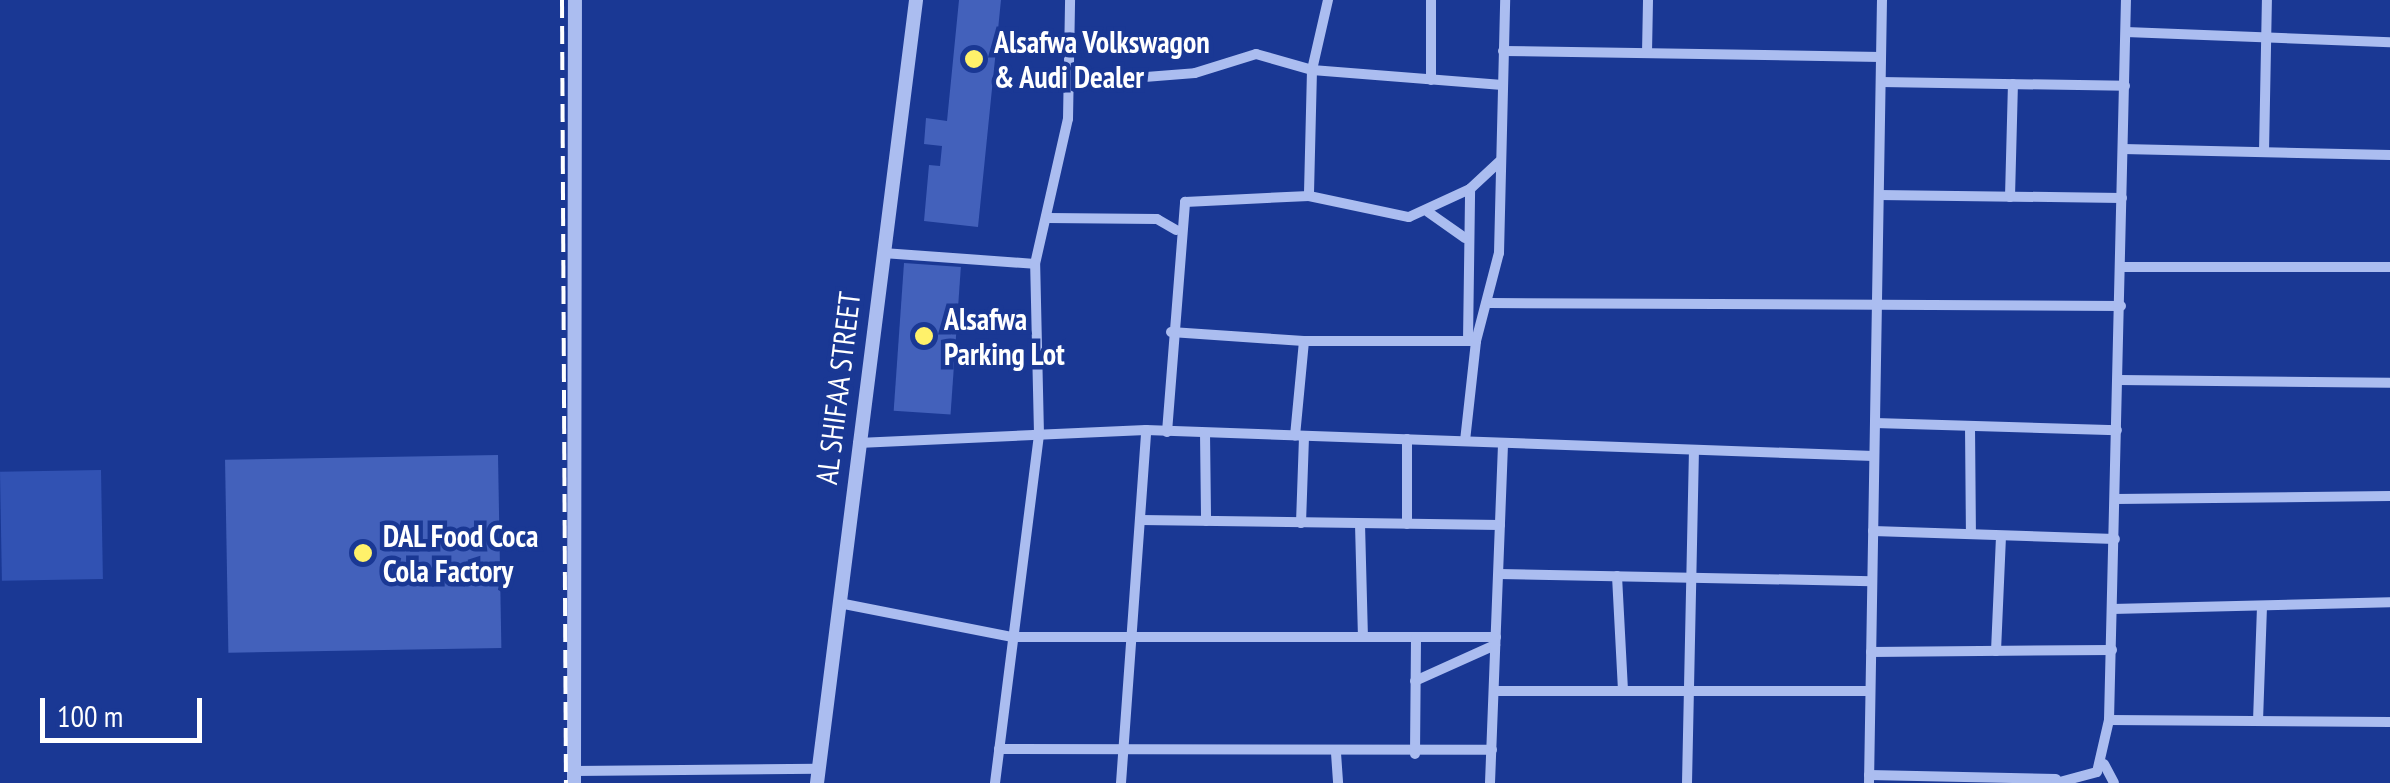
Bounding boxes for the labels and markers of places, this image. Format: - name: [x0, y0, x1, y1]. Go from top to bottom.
- place label: Alsafwa Volkswagon & Audi Dealer: [994, 24, 1210, 94]
- marker: Alsafwa Volkswagon & Audi Dealer: [963, 48, 985, 70]
- place label: Alsafwa Parking Lot: [944, 301, 1065, 372]
- marker: Alsafwa Parking Lot: [913, 325, 935, 347]
- place label: DAL Food Coca Cola Factory: [383, 518, 540, 588]
- marker: DAL Food Coca Cola Factory: [352, 542, 374, 564]

